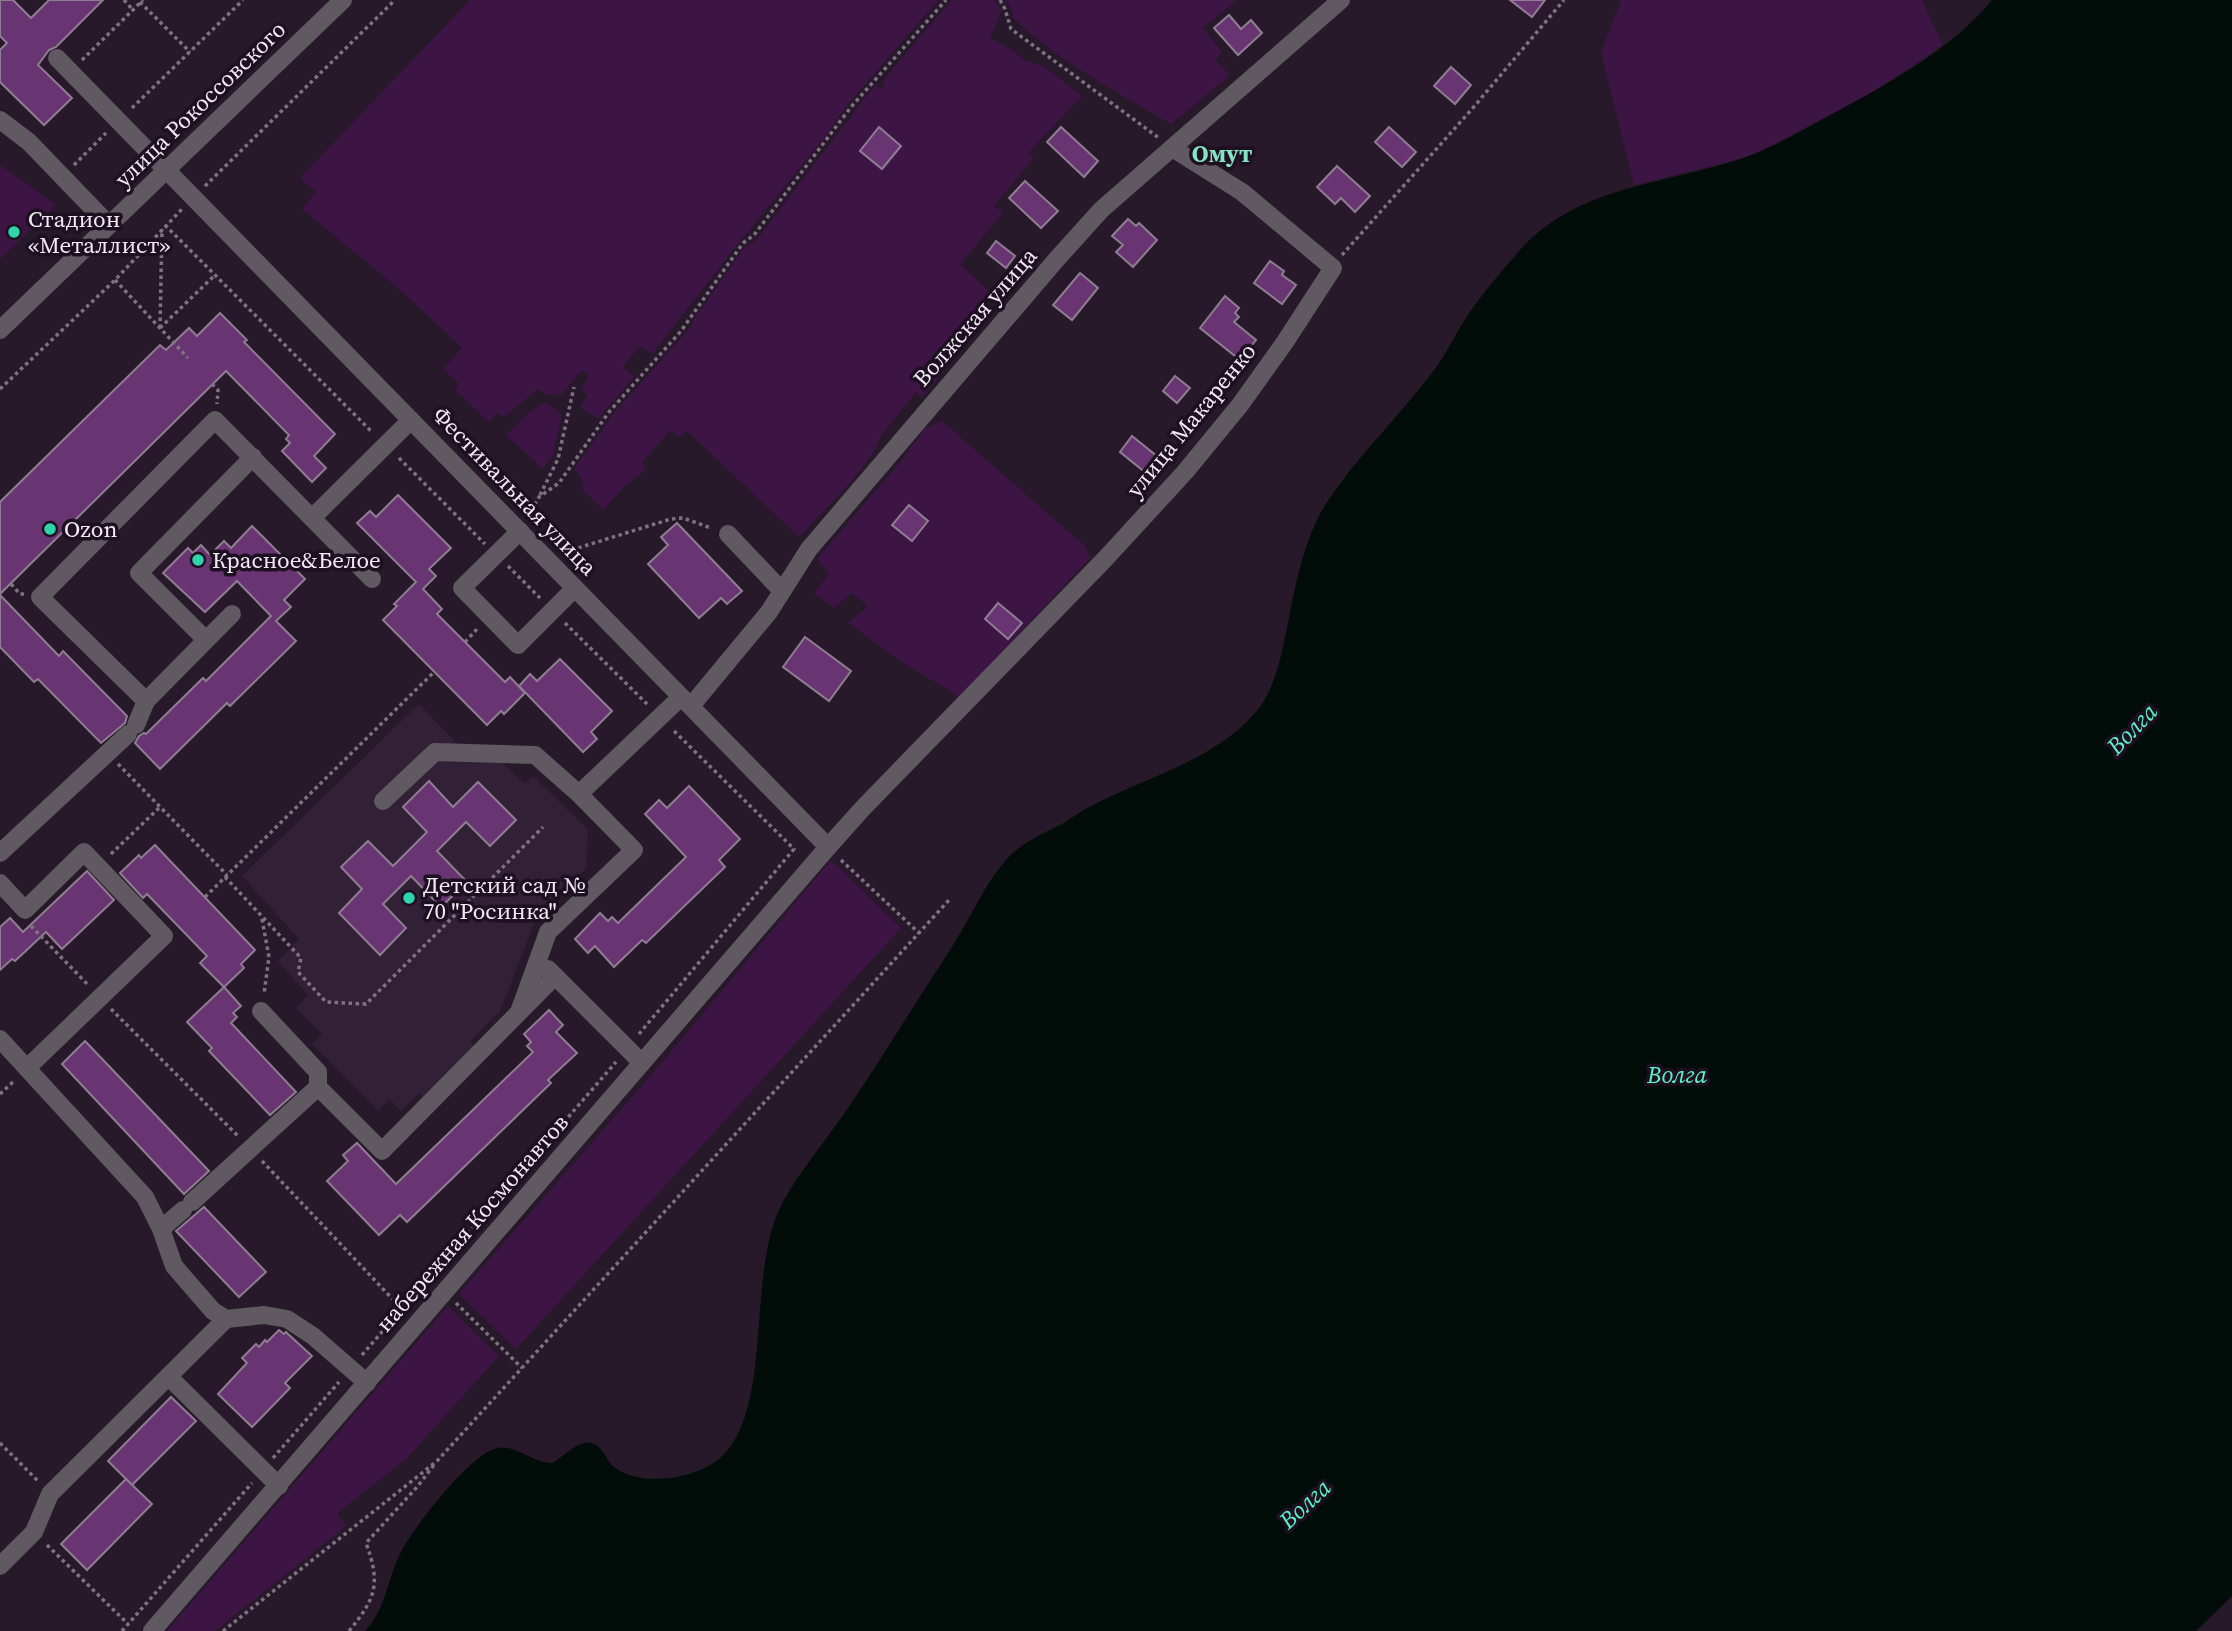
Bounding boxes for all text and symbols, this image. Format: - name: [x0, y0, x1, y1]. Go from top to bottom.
- street label: улица Рокоссовского: [107, 14, 293, 194]
- district label: Омут: [1192, 137, 1252, 170]
- place label: Стадион «Металлист»: [28, 203, 171, 261]
- marker: Стадион «Металлист»: [6, 224, 22, 240]
- street label: Волжская улица: [906, 240, 1045, 393]
- street label: улица Макаренко: [1119, 336, 1263, 504]
- street label: Фестивальная улица: [426, 399, 604, 583]
- place label: Ozon: [64, 513, 117, 545]
- marker: Ozon: [42, 521, 58, 537]
- place label: Красное&Белое: [212, 544, 381, 576]
- marker: Красное&Белое: [190, 552, 206, 568]
- water label: Волга: [2098, 695, 2165, 762]
- place label: Детский сад № 70 "Росинка": [423, 869, 586, 927]
- marker: Детский сад № 70 "Росинка": [401, 890, 417, 906]
- water label: Волга: [1646, 1058, 1708, 1091]
- street label: набережная Космонавтов: [368, 1107, 576, 1339]
- water label: Волга: [1271, 1471, 1338, 1537]

